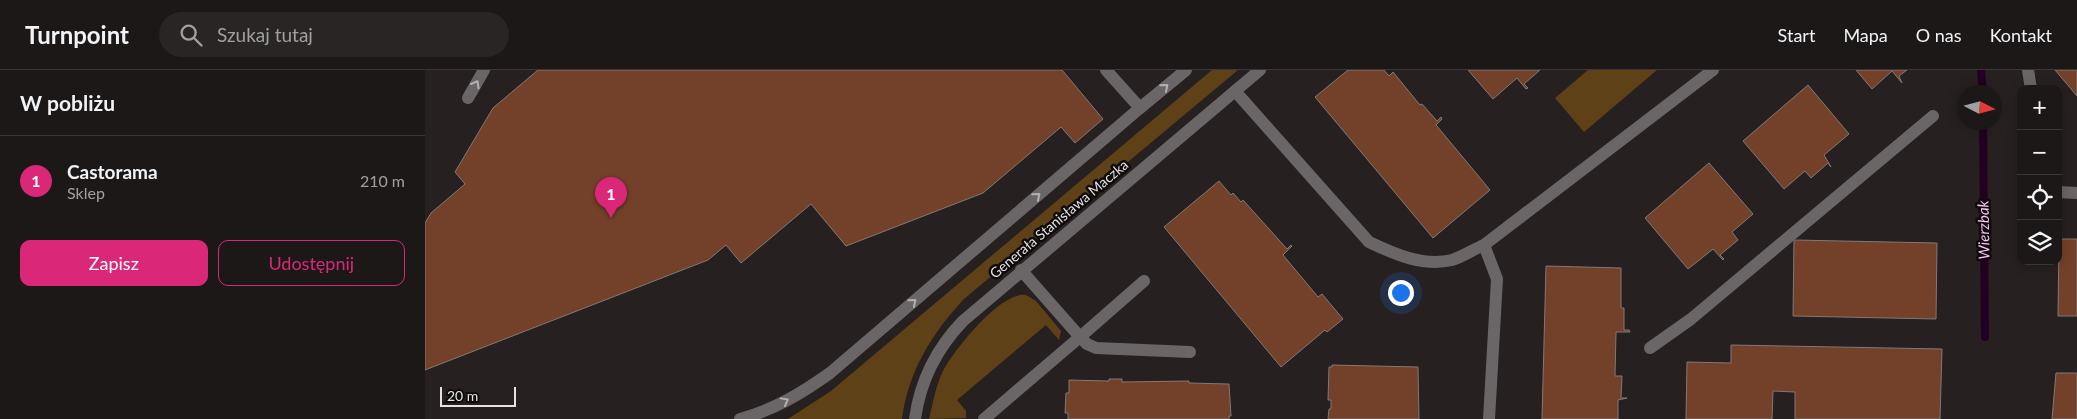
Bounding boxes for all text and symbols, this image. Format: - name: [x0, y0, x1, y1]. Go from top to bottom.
- search box: [159, 12, 509, 57]
- text: Turnpoint: [25, 20, 129, 49]
- icon: search: [177, 21, 205, 49]
- text: Szukaj tutaj: [217, 23, 313, 46]
- text: Start: [1778, 24, 1815, 46]
- text: Mapa: [1843, 24, 1888, 46]
- text: O nas: [1916, 24, 1962, 46]
- text: Kontakt: [1990, 24, 2052, 46]
- one-way arrow: [469, 81, 479, 90]
- one-way arrow: [1160, 84, 1169, 93]
- north arrow: [1957, 85, 2002, 130]
- map controls: [2017, 85, 2062, 265]
- button: +: [2017, 85, 2062, 130]
- text: W pobliżu: [20, 90, 115, 115]
- button: −: [2017, 130, 2062, 175]
- street label: Generała Stanisława Maczka: [986, 156, 1131, 282]
- text: Castorama: [67, 160, 158, 183]
- text: 1: [31, 171, 41, 190]
- text: 210 m: [360, 171, 405, 190]
- button: locate: [2017, 175, 2062, 220]
- pin: 1: [595, 177, 627, 218]
- text: Sklep: [67, 183, 105, 202]
- one-way arrow: [1031, 193, 1040, 202]
- water label: Wierzbak: [1973, 199, 1993, 260]
- button: layers: [2017, 220, 2062, 265]
- button: Zapisz: [20, 240, 208, 286]
- button: Udostępnij: [218, 240, 405, 286]
- your location: [1388, 280, 1414, 306]
- one-way arrow: [907, 299, 916, 307]
- scale bar: [440, 384, 516, 407]
- text: 20 m: [447, 387, 478, 404]
- one-way arrow: [780, 398, 789, 408]

